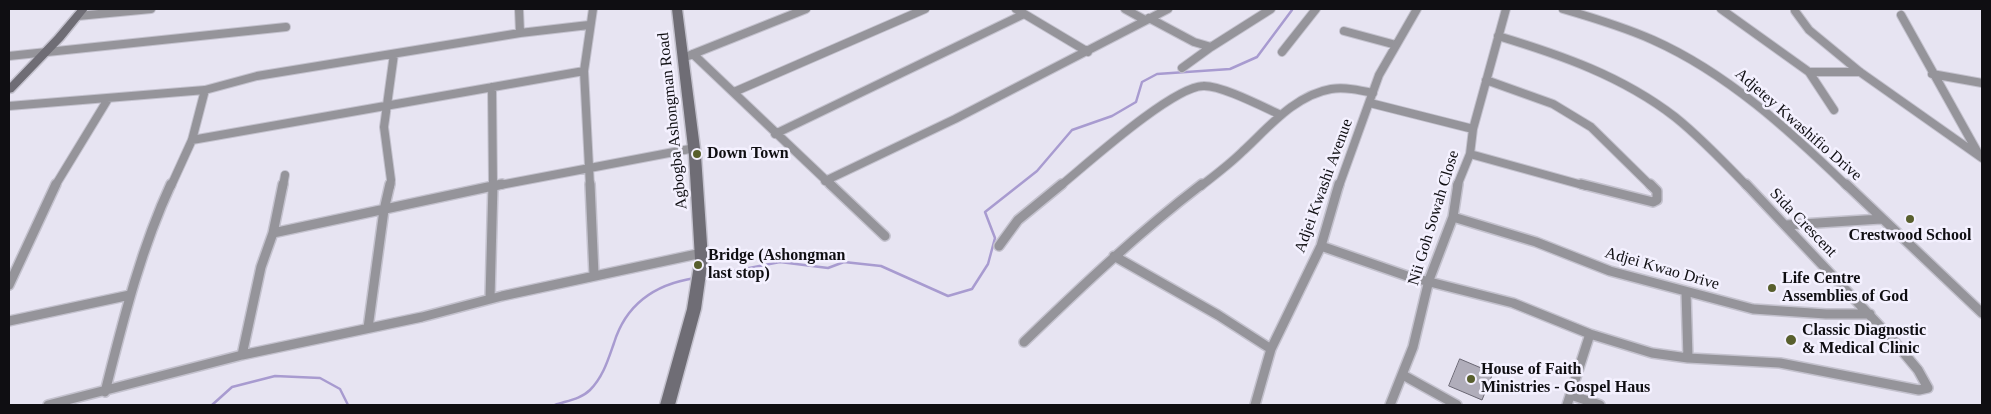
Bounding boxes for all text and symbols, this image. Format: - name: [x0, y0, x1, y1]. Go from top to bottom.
- street label: Agbogba Ashongman Road: [654, 32, 692, 210]
- street label: Adjetey Kwashifio Drive: [1731, 65, 1865, 185]
- street label: Adjei Kwashi Avenue: [1291, 116, 1357, 256]
- place label: Down Town: [707, 144, 789, 164]
- marker: Down Town: [691, 148, 703, 160]
- street label: Nii Goh Sowah Close: [1404, 148, 1464, 288]
- street label: Sida Crescent: [1765, 185, 1841, 261]
- marker: Crestwood School: [1904, 213, 1916, 225]
- place label: Crestwood School: [1849, 226, 1971, 246]
- street label: Adjei Kwao Drive: [1603, 243, 1721, 295]
- place label: Bridge (Ashongman last stop): [708, 246, 845, 284]
- marker: Bridge (Ashongman last stop): [692, 259, 704, 271]
- place label: Life Centre Assemblies of God: [1782, 269, 1908, 307]
- marker: Life Centre Assemblies of God: [1766, 282, 1778, 294]
- place label: Classic Diagnostic & Medical Clinic: [1802, 321, 1926, 359]
- marker: Classic Diagnostic & Medical Clinic: [1784, 333, 1798, 347]
- place label: House of Faith Ministries - Gospel Haus: [1481, 360, 1650, 398]
- marker: House of Faith Ministries - Gospel Haus: [1465, 373, 1477, 385]

